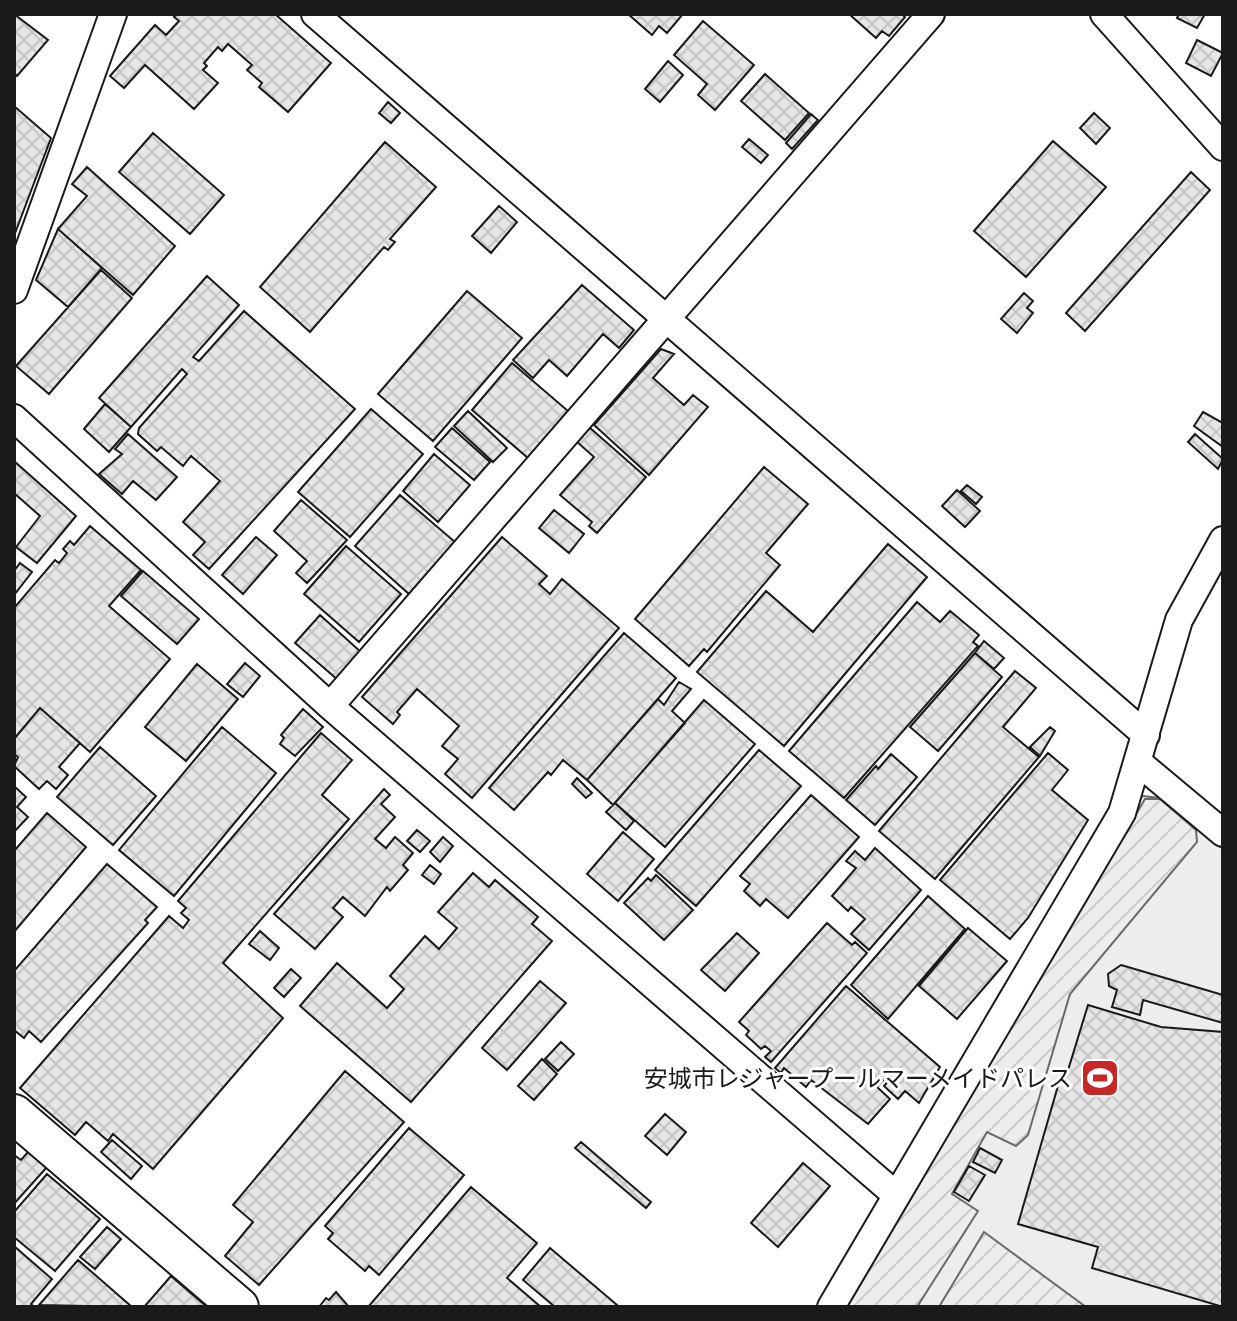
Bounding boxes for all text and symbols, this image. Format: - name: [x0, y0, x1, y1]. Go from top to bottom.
- sports icon: 安城市レジャープールマーメイドパレス: [1079, 1057, 1121, 1099]
- place label: 安城市レジャープールマーメイドパレス: [644, 1063, 1072, 1094]

